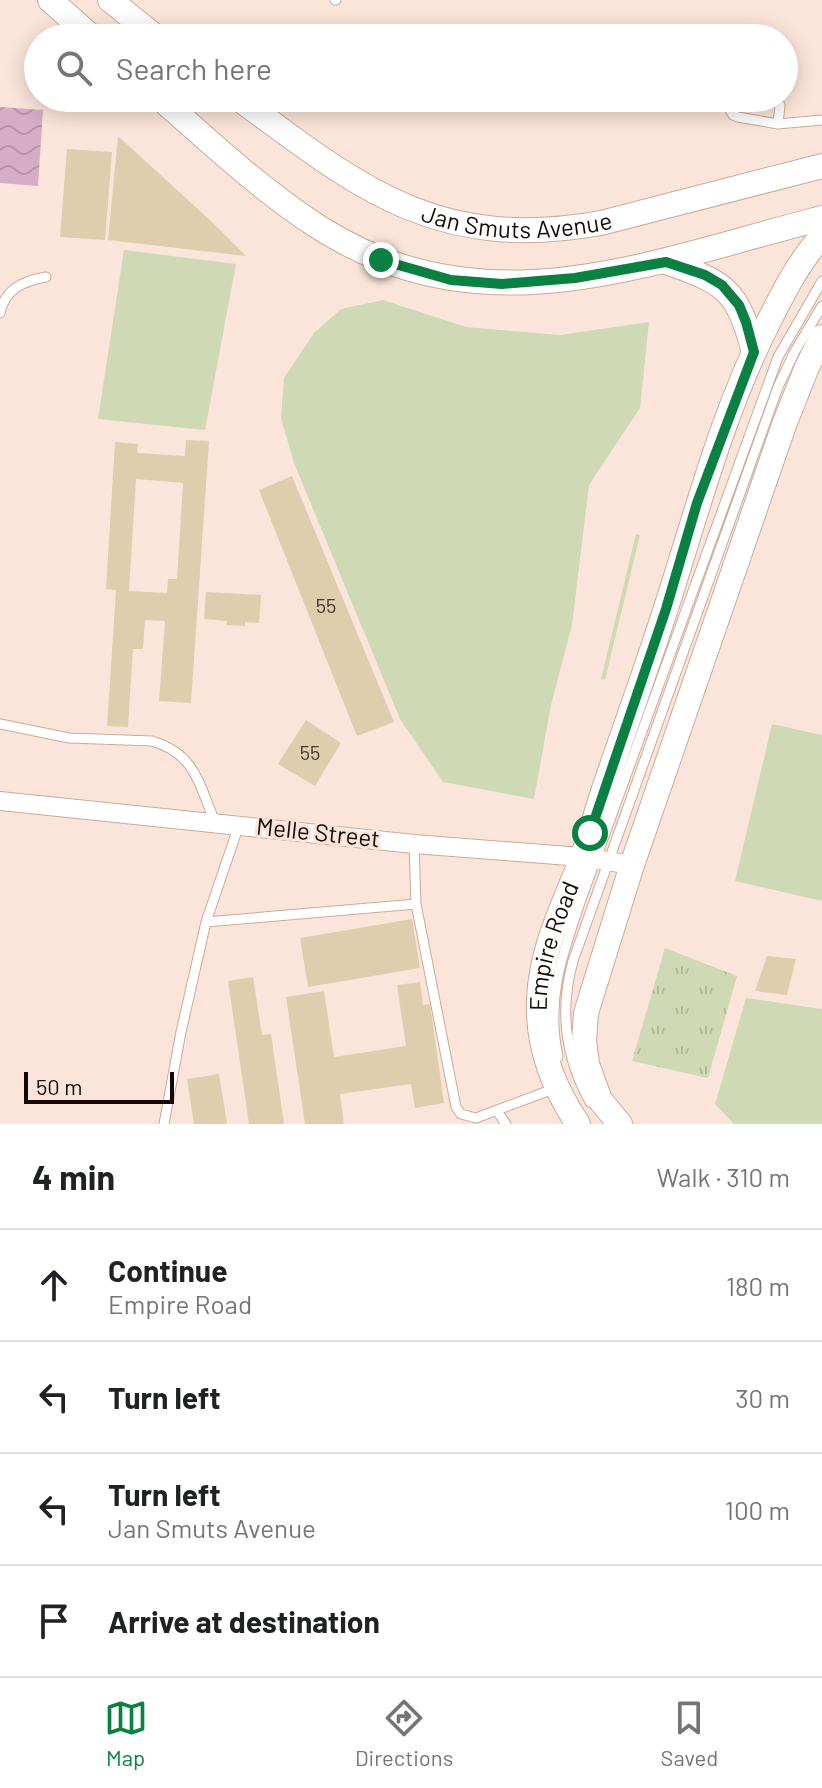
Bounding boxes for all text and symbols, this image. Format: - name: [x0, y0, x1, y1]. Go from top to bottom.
- search box: [24, 24, 798, 112]
- icon: search: [52, 46, 96, 90]
- text: Search here: [116, 50, 272, 86]
- street label: Jan Smuts Avenue: [418, 198, 615, 243]
- route end: [363, 242, 399, 278]
- house number: 55: [316, 593, 336, 617]
- house number: 55: [300, 740, 320, 764]
- street label: Melle Street: [255, 811, 381, 852]
- route start: [572, 815, 608, 851]
- street label: Empire Road: [523, 877, 584, 1011]
- scale bar: [24, 1068, 174, 1104]
- text: 50 m: [36, 1073, 82, 1099]
- text: 4 min: [32, 1156, 115, 1197]
- text: Walk · 310 m: [657, 1161, 790, 1192]
- text: Continue: [108, 1252, 228, 1288]
- icon: ahead: [32, 1263, 76, 1307]
- text: 180 m: [726, 1270, 790, 1301]
- text: Empire Road: [108, 1288, 252, 1319]
- icon: left: [32, 1375, 76, 1419]
- text: Turn left: [108, 1379, 221, 1415]
- text: 30 m: [735, 1382, 790, 1413]
- text: Turn left: [108, 1476, 221, 1512]
- icon: left: [32, 1487, 76, 1531]
- text: 100 m: [725, 1494, 790, 1525]
- text: Jan Smuts Avenue: [108, 1512, 316, 1543]
- icon: arrive: [32, 1599, 76, 1643]
- text: Arrive at destination: [108, 1603, 380, 1639]
- tab: Map: [104, 1696, 148, 1770]
- tab: Directions: [355, 1696, 453, 1770]
- tab: Saved: [661, 1696, 718, 1770]

